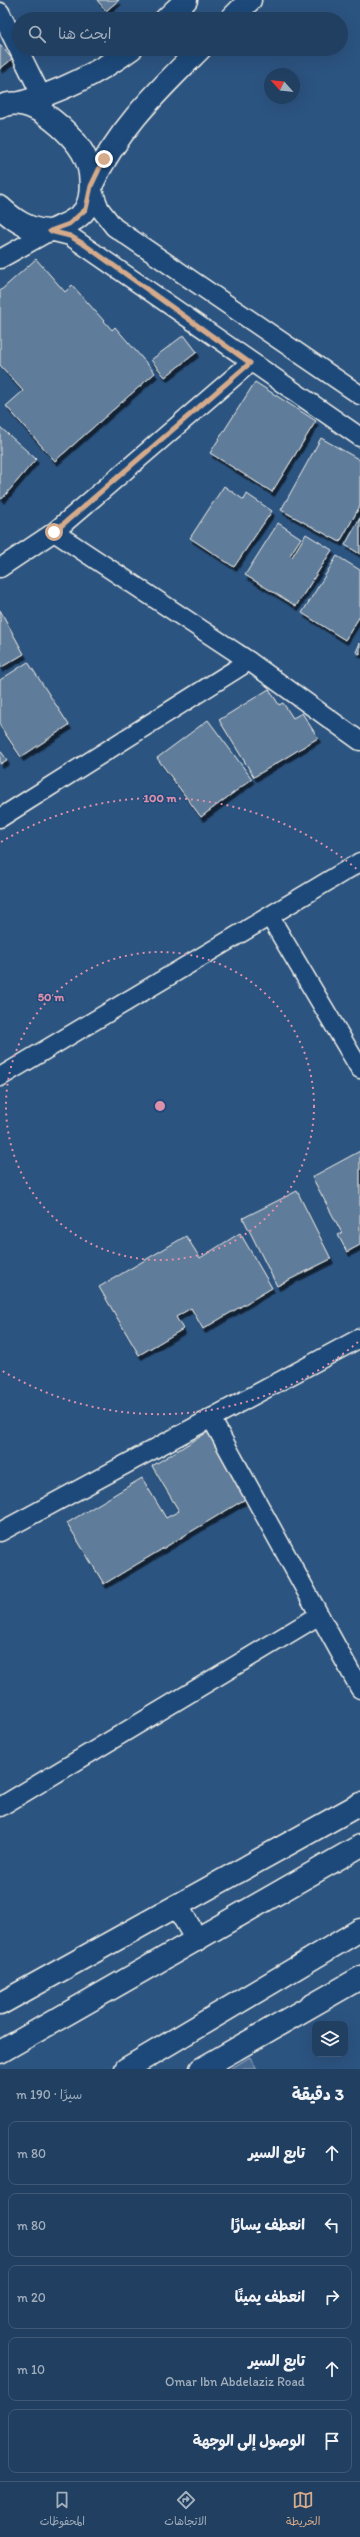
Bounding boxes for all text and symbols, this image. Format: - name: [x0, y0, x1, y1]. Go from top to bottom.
- search box: [12, 12, 348, 56]
- icon: search: [26, 23, 48, 45]
- text: ابحث هنا: [58, 25, 112, 43]
- north arrow: [264, 68, 300, 104]
- route end: [95, 150, 113, 168]
- route start: [45, 523, 63, 541]
- text: 100 m: [143, 791, 177, 805]
- text: 50 m: [38, 990, 65, 1004]
- centre of rings: [153, 1099, 167, 1113]
- map controls: [312, 2021, 348, 2057]
- button: layers: [312, 2021, 348, 2057]
- text: 3 دقيقة: [292, 2084, 344, 2104]
- text: سيرًا · 190 m: [16, 2087, 82, 2102]
- icon: ahead: [321, 2142, 343, 2164]
- text: تابع السير: [248, 2144, 305, 2162]
- text: 80 m: [17, 2146, 46, 2161]
- icon: left: [321, 2214, 343, 2236]
- text: انعطف يسارًا: [231, 2216, 305, 2234]
- text: 80 m: [17, 2218, 46, 2233]
- icon: right: [321, 2286, 343, 2308]
- text: انعطف يمينًا: [235, 2288, 305, 2306]
- text: 20 m: [17, 2290, 46, 2305]
- text: تابع السير: [248, 2352, 305, 2370]
- icon: ahead: [321, 2358, 343, 2380]
- text: 10 m: [17, 2362, 45, 2377]
- text: Omar Ibn Abdelaziz Road: [165, 2374, 305, 2389]
- icon: arrive: [321, 2430, 343, 2452]
- text: الوصول إلى الوجهة: [193, 2432, 305, 2450]
- tab: المحفوظات: [40, 2489, 85, 2531]
- tab: الاتجاهات: [164, 2489, 207, 2531]
- tab: الخريطة: [286, 2489, 320, 2531]

